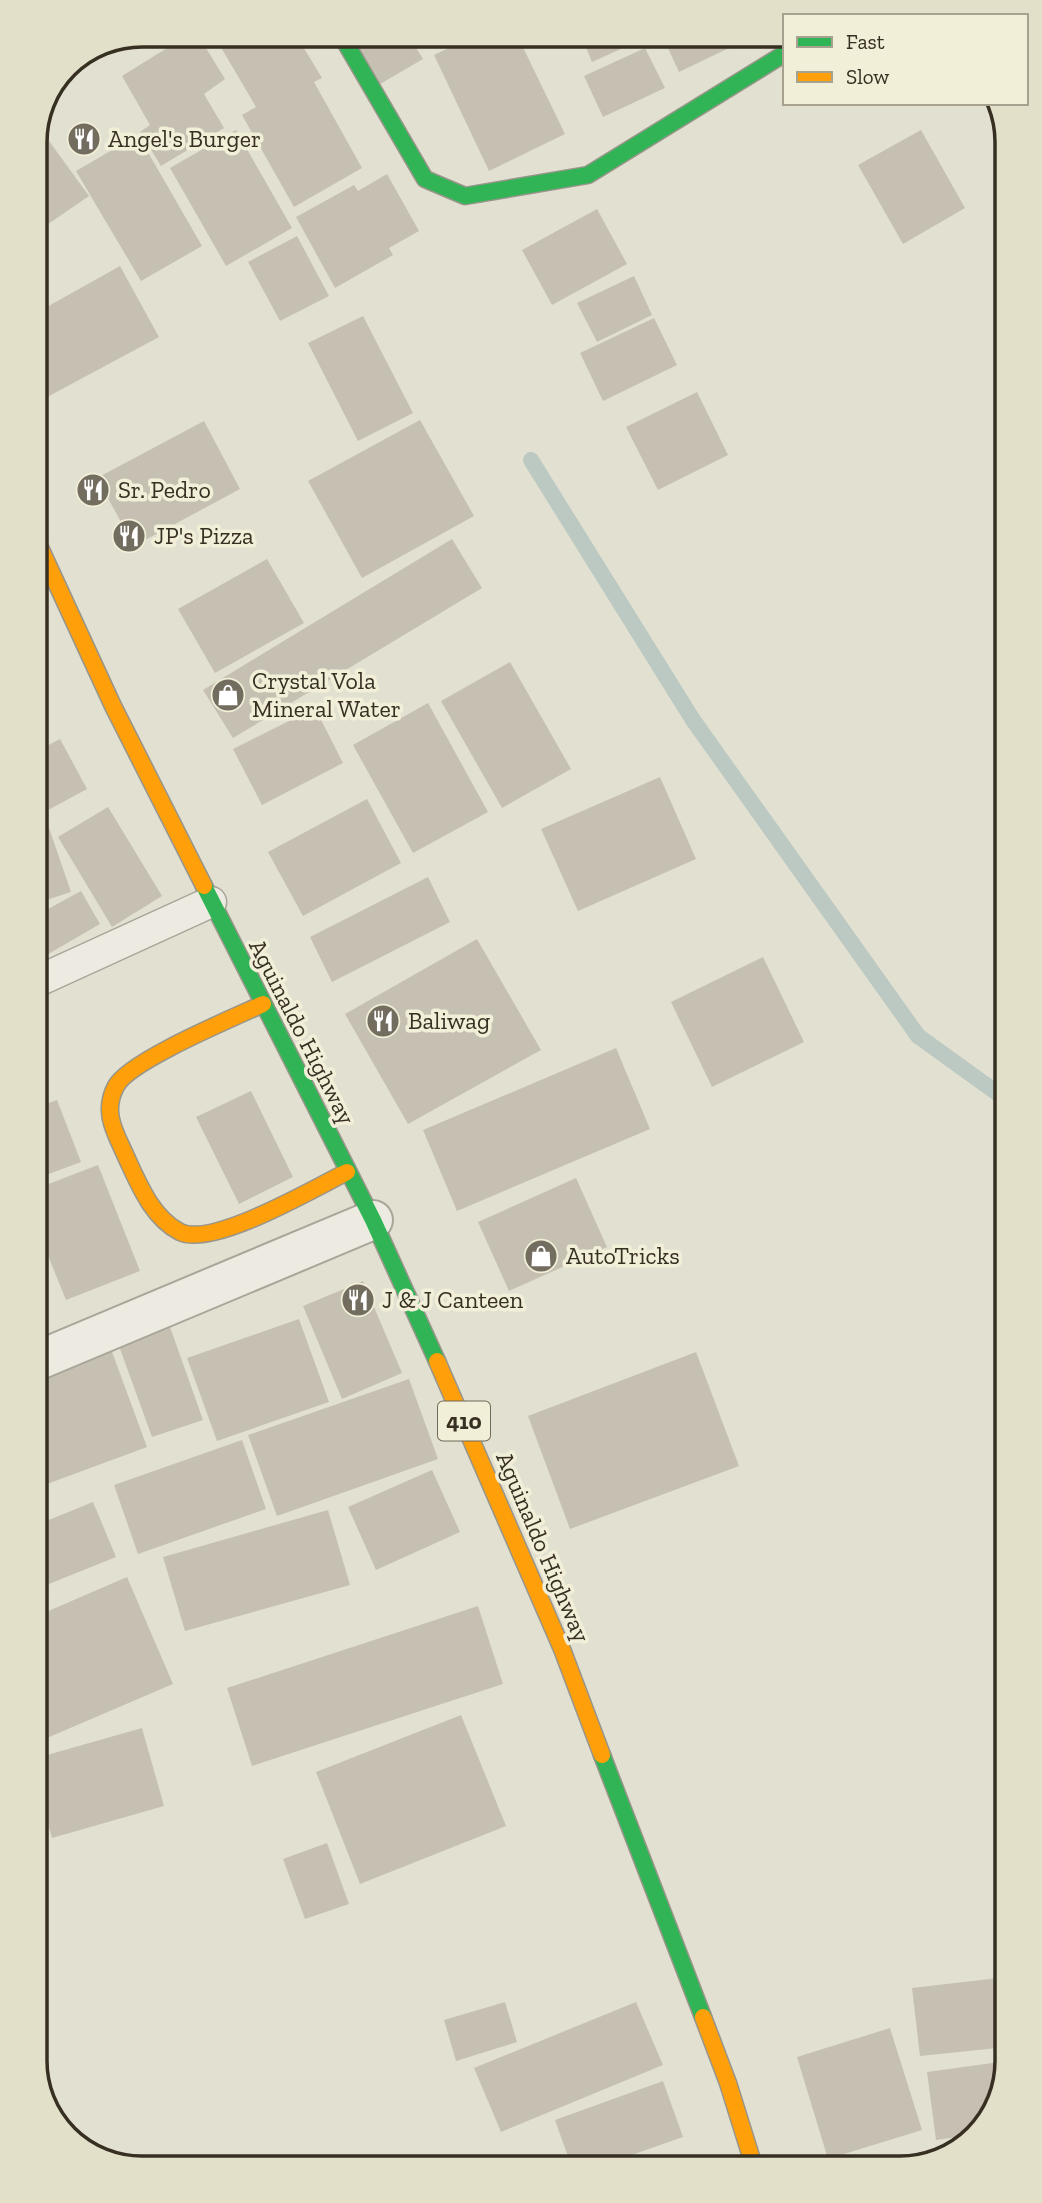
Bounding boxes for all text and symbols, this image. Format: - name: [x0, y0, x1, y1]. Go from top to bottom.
- legend: [783, 14, 1028, 105]
- text: Fast: [846, 29, 885, 54]
- text: Slow: [846, 64, 889, 89]
- restaurant icon: Angel's Burger: [65, 120, 103, 158]
- place label: Angel's Burger: [108, 124, 261, 153]
- restaurant icon: Sr. Pedro: [74, 471, 112, 509]
- place label: Sr. Pedro: [118, 475, 211, 504]
- restaurant icon: JP's Pizza: [110, 517, 148, 555]
- place label: JP's Pizza: [154, 521, 254, 550]
- place label: Crystal Vola Mineral Water: [252, 666, 401, 723]
- shop icon: Crystal Vola Mineral Water: [209, 676, 247, 714]
- street label: Aguinaldo Highway: [243, 934, 362, 1130]
- restaurant icon: Baliwag: [364, 1002, 402, 1040]
- place label: Baliwag: [408, 1006, 490, 1035]
- shop icon: AutoTricks: [522, 1237, 560, 1275]
- place label: AutoTricks: [566, 1241, 680, 1270]
- restaurant icon: J & J Canteen: [339, 1281, 377, 1319]
- place label: J & J Canteen: [382, 1285, 524, 1314]
- road number: 410: [438, 1402, 490, 1440]
- street label: Aguinaldo Highway: [490, 1447, 597, 1647]

